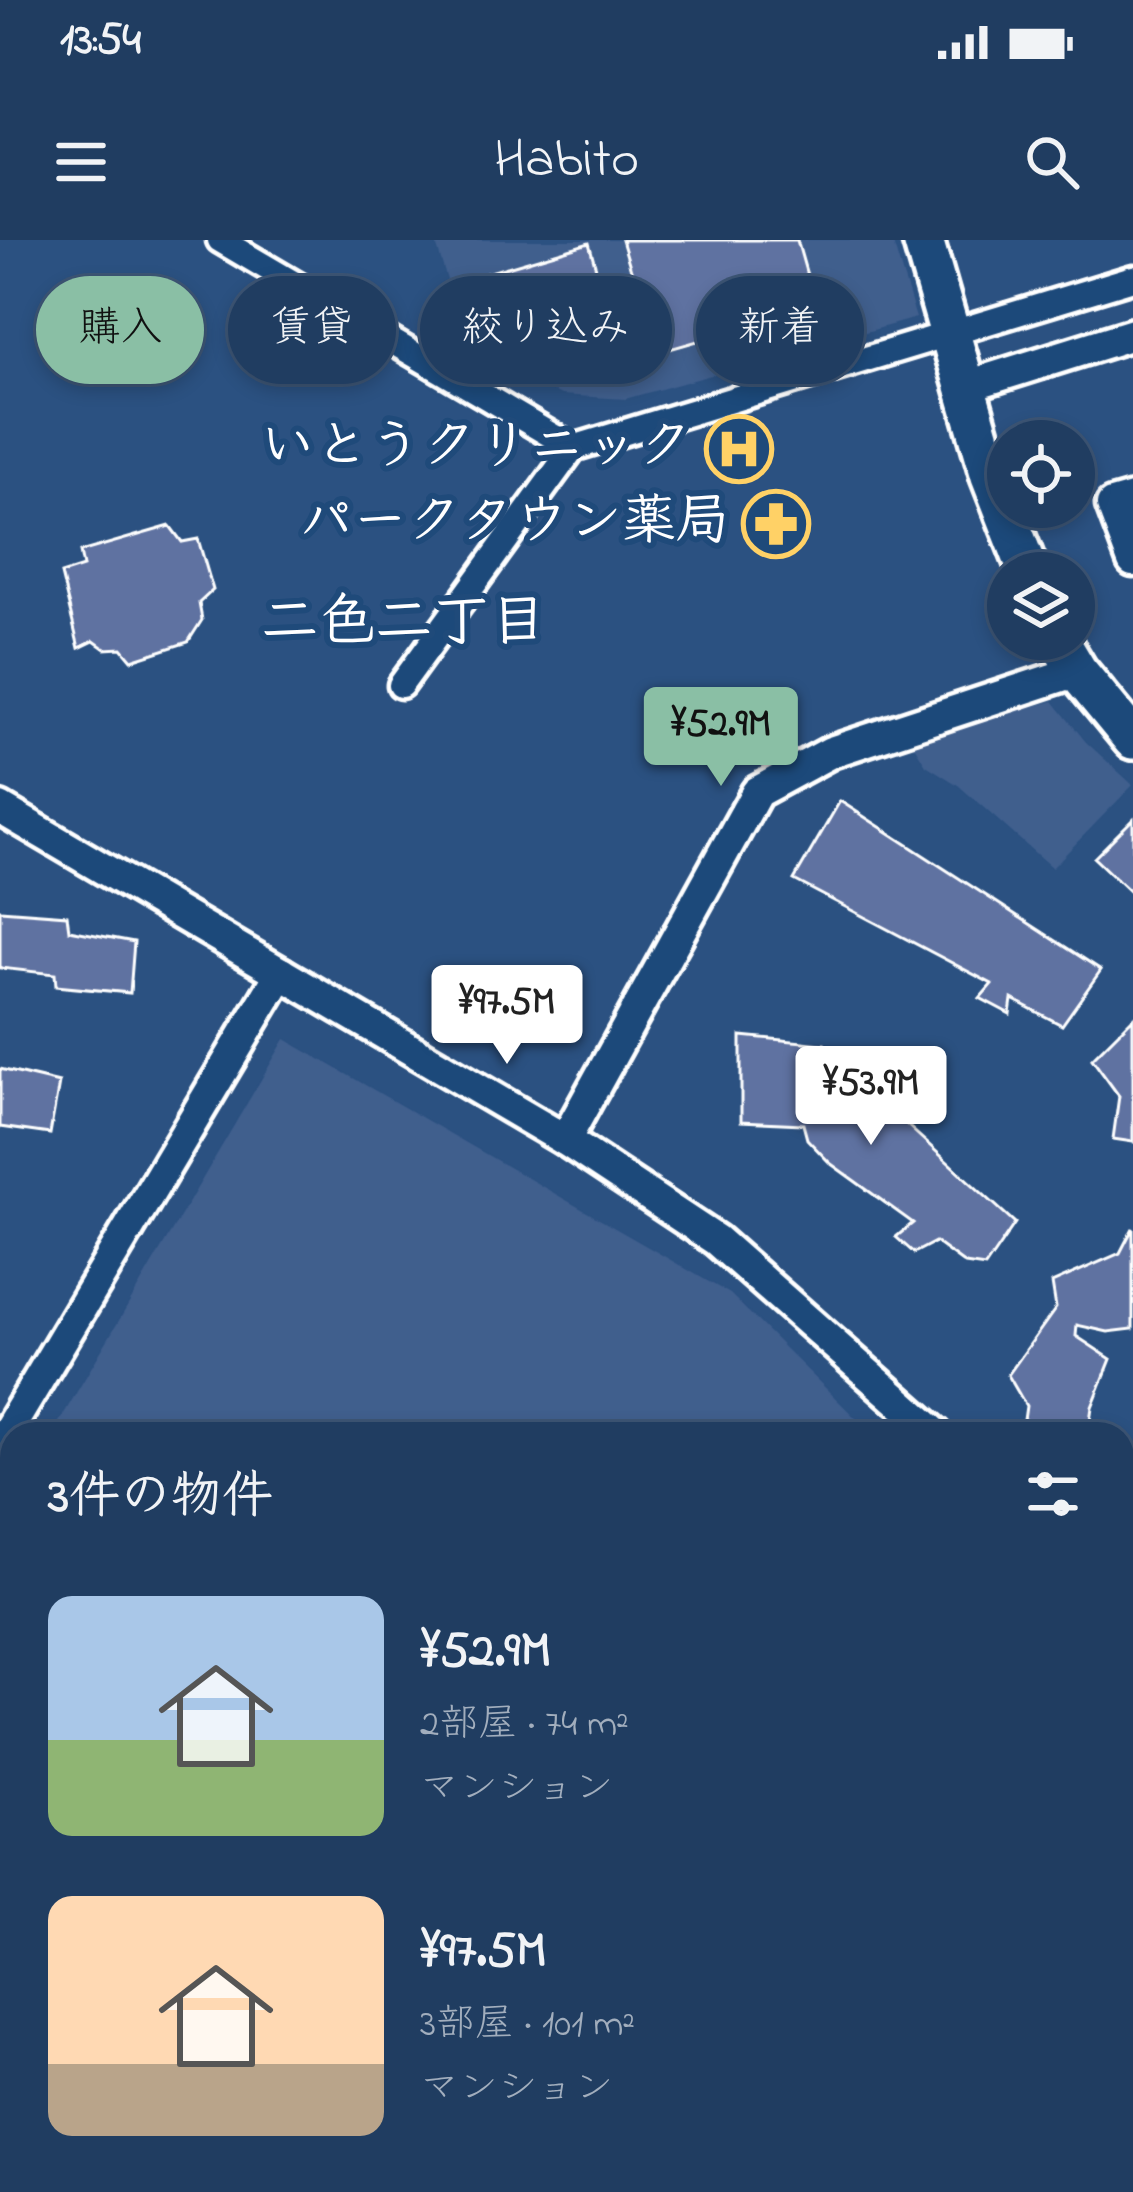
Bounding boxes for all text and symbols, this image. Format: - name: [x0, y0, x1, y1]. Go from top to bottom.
- text: 13:54: [60, 9, 141, 75]
- text: Habito: [494, 123, 639, 201]
- icon: menu: [48, 129, 114, 195]
- icon: search: [1019, 129, 1085, 195]
- chip: 購入: [36, 276, 204, 384]
- chip: 賃貸: [228, 276, 396, 384]
- chip: 絞り込み: [420, 276, 672, 384]
- chip: 新着: [696, 276, 864, 384]
- place label: いとうクリニック: [260, 410, 692, 488]
- hospital icon: いとうクリニック: [704, 414, 774, 484]
- map controls: [987, 420, 1095, 660]
- button: locate: [987, 420, 1095, 528]
- place label: パークタウン薬局: [299, 485, 730, 563]
- pharmacy icon: パークタウン薬局: [741, 489, 811, 559]
- button: layers: [987, 552, 1095, 660]
- district label: 二色二丁目: [262, 584, 547, 667]
- pin: ¥52.9M: [623, 687, 819, 789]
- text: ¥52.9M: [671, 697, 771, 754]
- pin: ¥97.5M: [409, 965, 605, 1067]
- text: ¥97.5M: [459, 975, 555, 1032]
- pin: ¥53.9M: [773, 1046, 969, 1148]
- text: ¥53.9M: [823, 1056, 920, 1113]
- text: 3件の物件: [48, 1461, 273, 1536]
- icon: filters: [1020, 1461, 1086, 1527]
- text: ¥52.9M: [420, 1615, 551, 1690]
- icon: home: [144, 1644, 288, 1788]
- text: 2部屋 · 74 m²: [420, 1697, 629, 1754]
- text: マンション: [420, 1761, 613, 1818]
- text: ¥97.5M: [420, 1915, 547, 1990]
- icon: home: [144, 1944, 288, 2088]
- text: 3部屋 · 101 m²: [420, 1997, 635, 2054]
- text: マンション: [420, 2061, 613, 2118]

